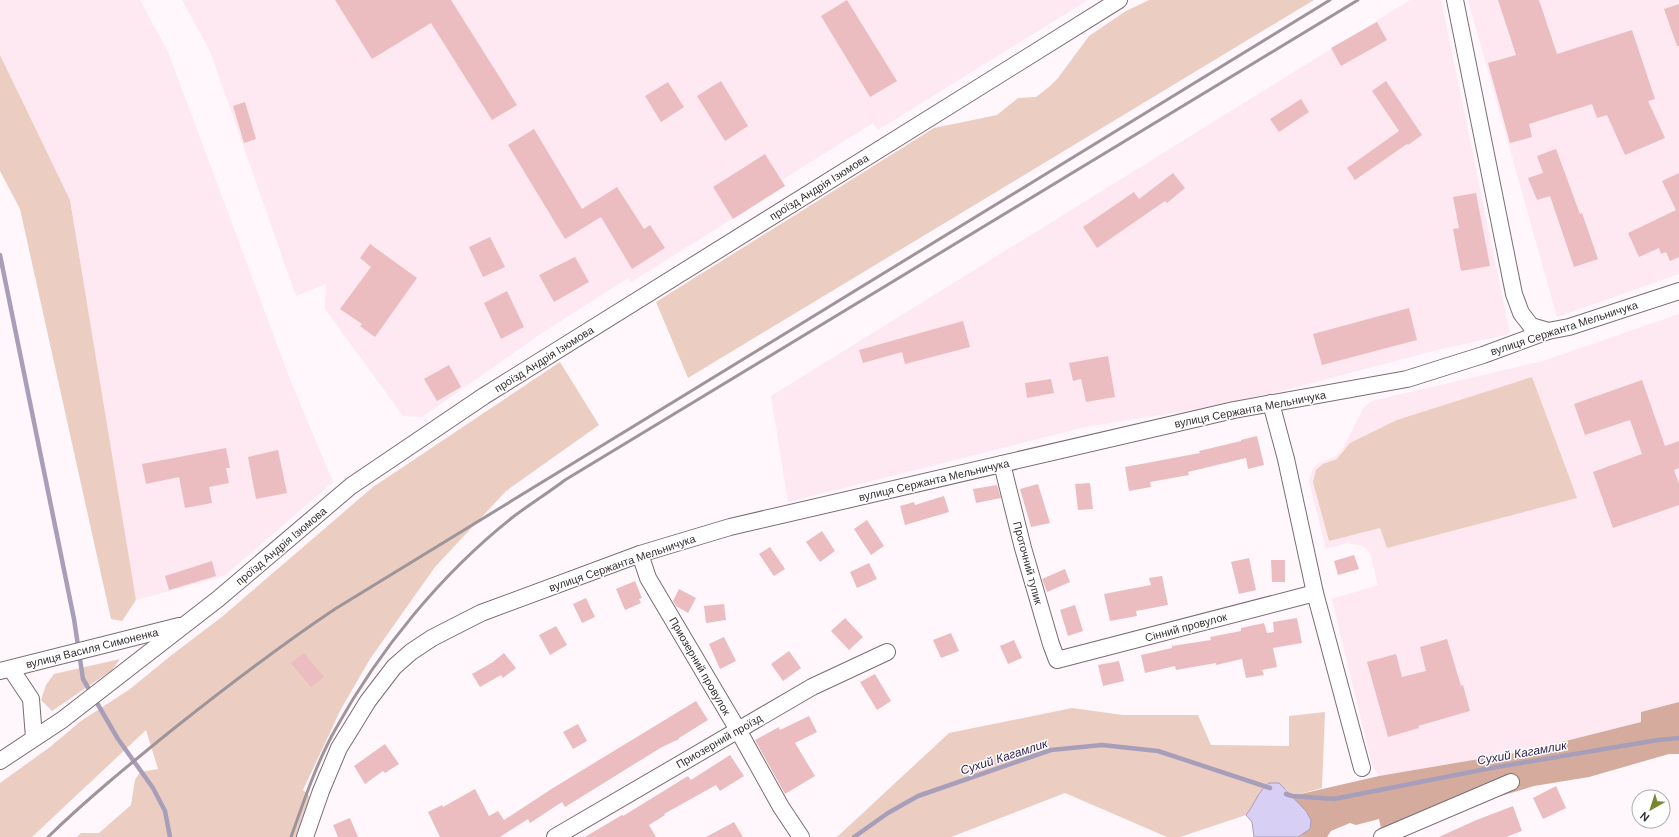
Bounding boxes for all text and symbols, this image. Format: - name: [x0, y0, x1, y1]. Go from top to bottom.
- street label: проїзд Андрія Ізюмова: [767, 150, 872, 223]
- street label: вулиця Сержанта Мельничука: [1489, 297, 1640, 358]
- street label: проїзд Андрія Ізюмова: [492, 322, 597, 395]
- street label: вулиця Сержанта Мельничука: [1173, 387, 1328, 431]
- street label: вулиця Сержанта Мельничука: [857, 456, 1012, 504]
- street label: проїзд Андрія Ізюмова: [233, 503, 330, 588]
- street label: Проточний тупик: [1010, 520, 1046, 606]
- street label: вулиця Сержанта Мельничука: [547, 531, 698, 595]
- street label: Сінний провулок: [1143, 609, 1229, 645]
- street label: Приозерний провулок: [666, 614, 734, 718]
- street label: вулиця Василя Симоненка: [24, 625, 161, 671]
- street label: Приозерний проїзд: [673, 710, 765, 771]
- water label: Сухий Кагамлик: [958, 735, 1051, 779]
- water label: Сухий Кагамлик: [1476, 737, 1569, 769]
- north arrow: [1631, 789, 1671, 829]
- text: N: [1637, 809, 1652, 825]

